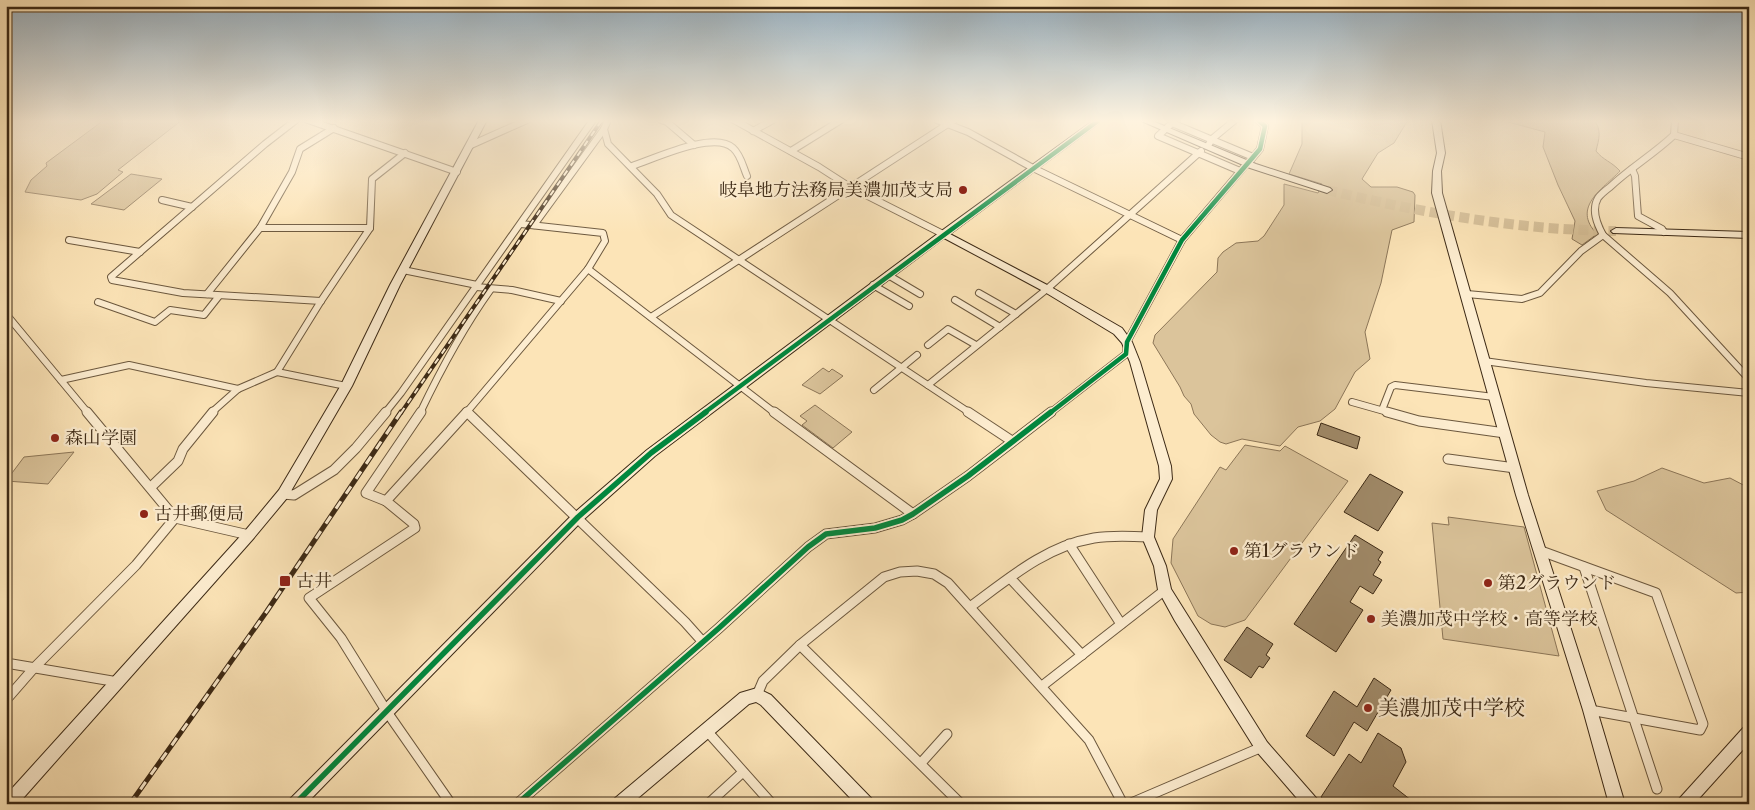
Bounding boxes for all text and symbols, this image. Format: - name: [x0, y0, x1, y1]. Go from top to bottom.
- place label: 岐阜地方法務局美濃加茂支局: [719, 179, 953, 201]
- marker: 岐阜地方法務局美濃加茂支局: [957, 184, 969, 196]
- place label: 森山学園: [65, 427, 137, 449]
- marker: 森山学園: [49, 432, 61, 444]
- place label: 古井郵便局: [154, 503, 244, 525]
- marker: 古井郵便局: [138, 508, 150, 520]
- place label: 第1グラウンド: [1244, 540, 1360, 562]
- marker: 第1グラウンド: [1228, 545, 1240, 557]
- place label: 古井: [296, 570, 332, 592]
- place label: 第2グラウンド: [1498, 572, 1616, 594]
- marker: 古井: [278, 574, 292, 588]
- marker: 第2グラウンド: [1482, 577, 1494, 589]
- place label: 美濃加茂中学校・高等学校: [1381, 608, 1597, 630]
- marker: 美濃加茂中学校・高等学校: [1365, 613, 1377, 625]
- place label: 美濃加茂中学校: [1378, 695, 1525, 720]
- marker: 美濃加茂中学校: [1362, 702, 1374, 714]

